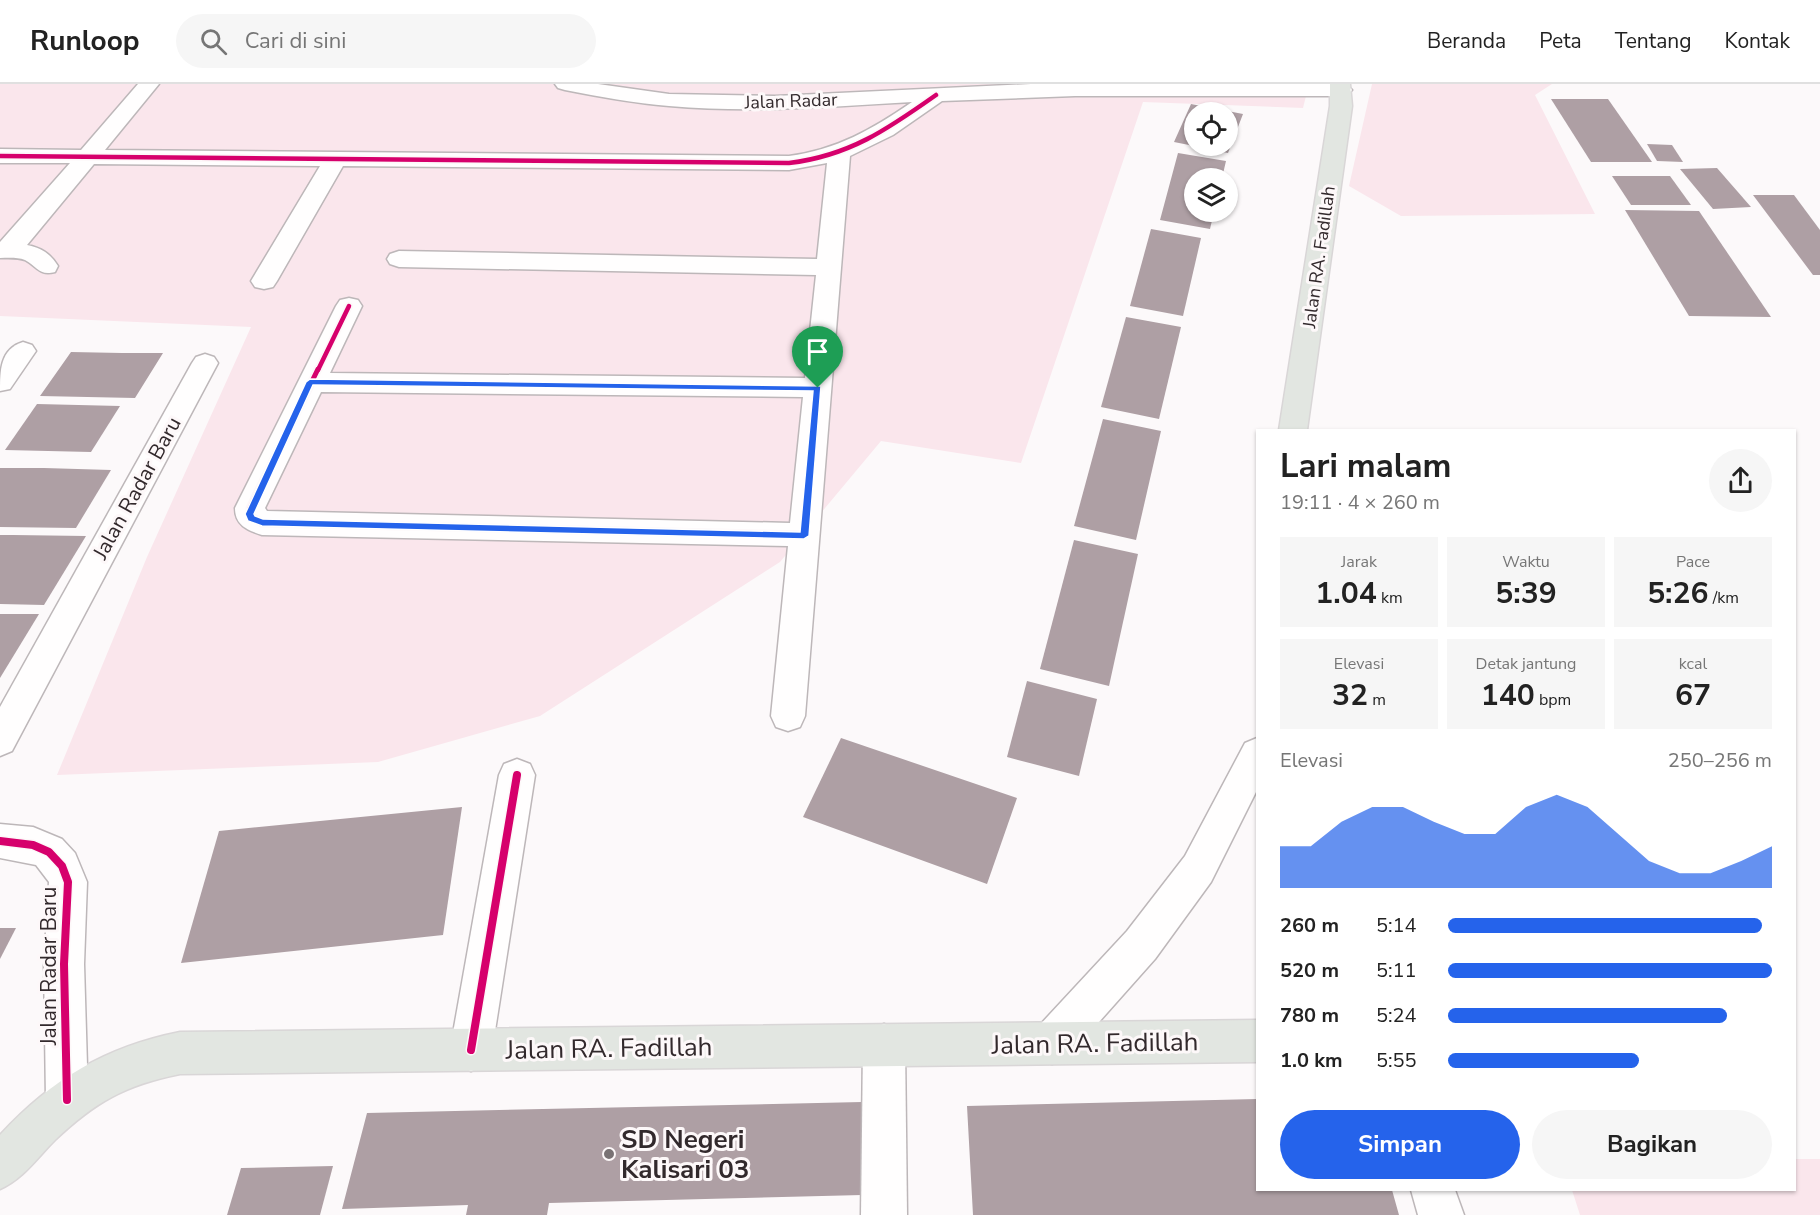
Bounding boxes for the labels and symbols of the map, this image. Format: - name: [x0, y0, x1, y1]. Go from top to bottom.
- street label: Jalan Radar: [743, 87, 839, 115]
- street label: Jalan RA. Fadillah: [1297, 184, 1341, 331]
- pin: [792, 326, 843, 388]
- street label: Jalan Radar Baru: [86, 412, 188, 565]
- street label: Jalan Radar Baru: [35, 887, 63, 1046]
- street label: Jalan RA. Fadillah: [990, 1024, 1199, 1063]
- street label: Jalan RA. Fadillah: [504, 1029, 713, 1068]
- place label: SD Negeri Kalisari 03: [621, 1122, 749, 1187]
- marker: SD Negeri Kalisari 03: [602, 1147, 616, 1161]

